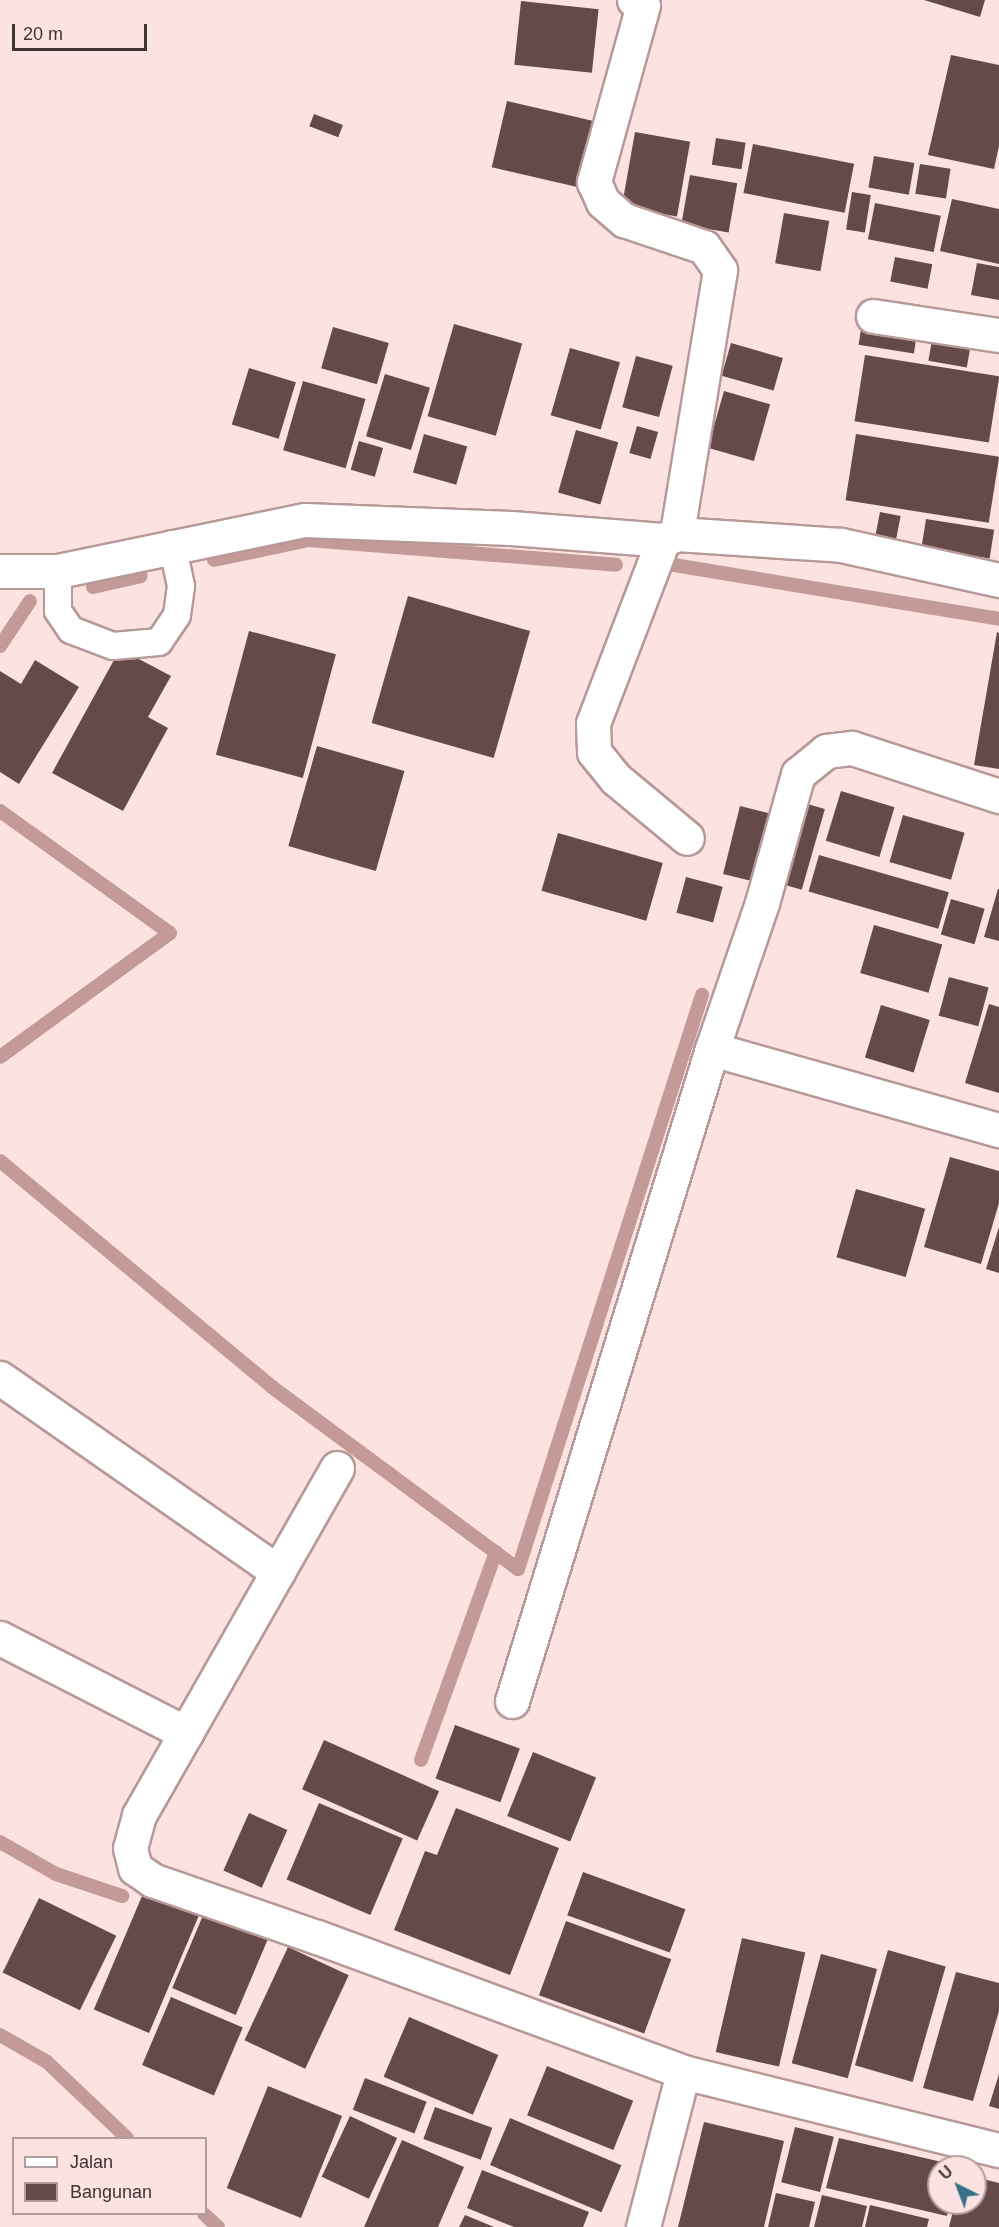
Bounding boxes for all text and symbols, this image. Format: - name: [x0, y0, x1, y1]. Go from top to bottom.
- scale bar: [15, 12, 150, 50]
- text: 20 m: [23, 24, 63, 44]
- legend: [12, 2137, 207, 2215]
- text: Jalan: [70, 2152, 113, 2172]
- north arrow: [927, 2155, 987, 2215]
- text: U: [936, 2163, 956, 2183]
- text: Bangunan: [70, 2182, 152, 2202]

